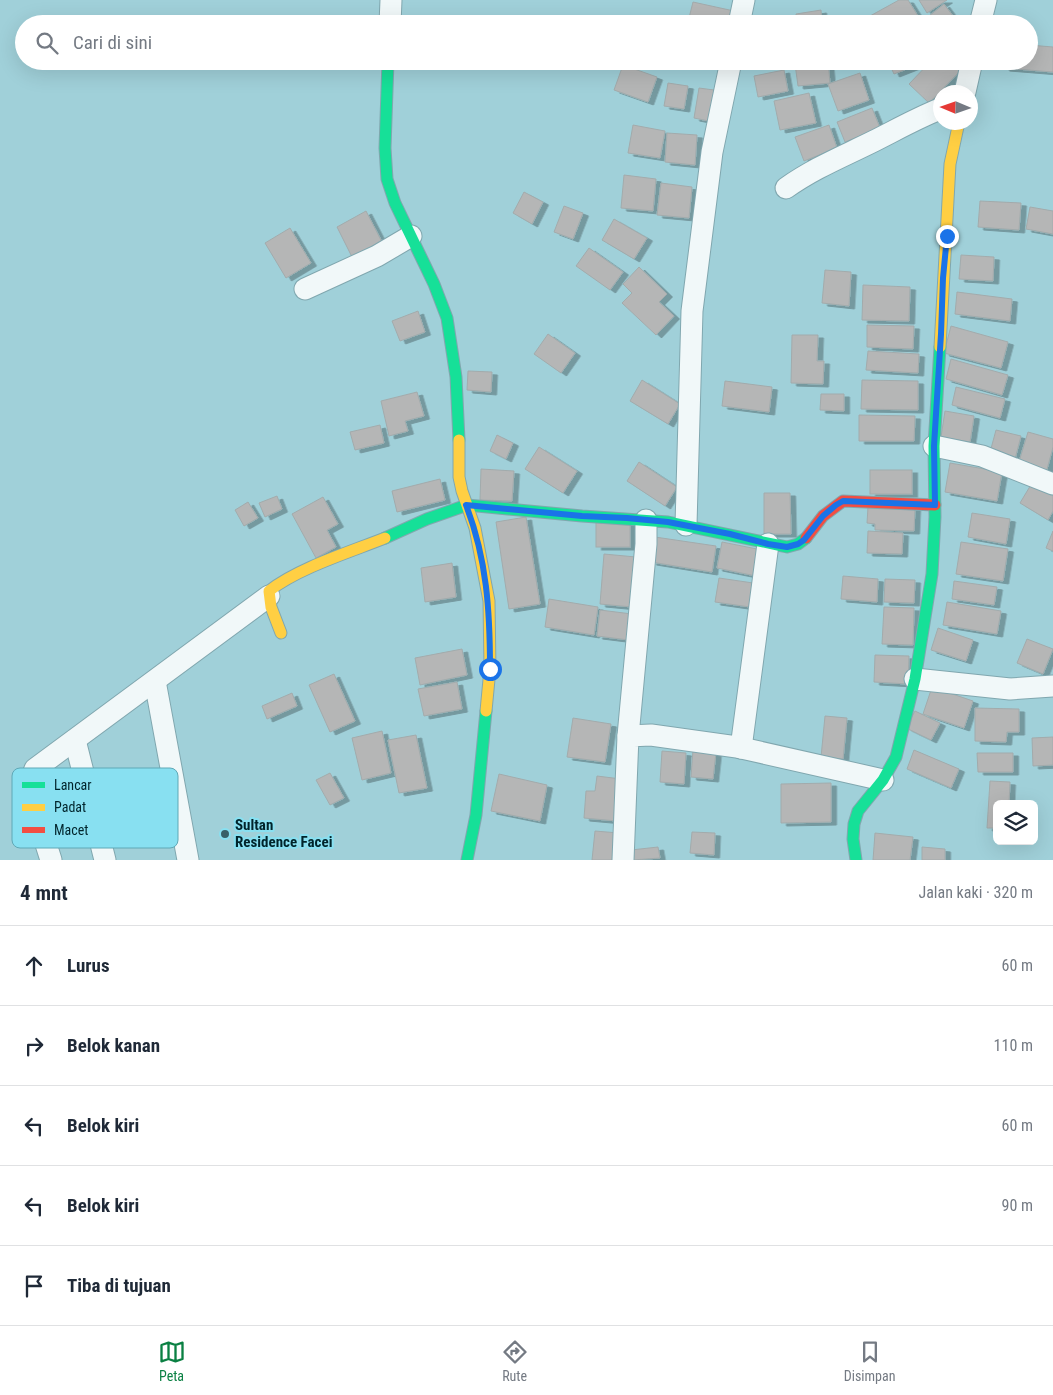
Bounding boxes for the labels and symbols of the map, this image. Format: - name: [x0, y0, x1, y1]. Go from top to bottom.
- north arrow: [933, 85, 978, 130]
- route end: [936, 225, 959, 248]
- route start: [479, 658, 502, 681]
- legend: [12, 768, 178, 848]
- text: Lancar: [54, 777, 92, 793]
- text: Padat: [54, 799, 86, 815]
- place label: Sultan Residence Facei: [235, 816, 332, 851]
- text: Macet: [54, 822, 88, 838]
- marker: Sultan Residence Facei: [219, 828, 231, 840]

